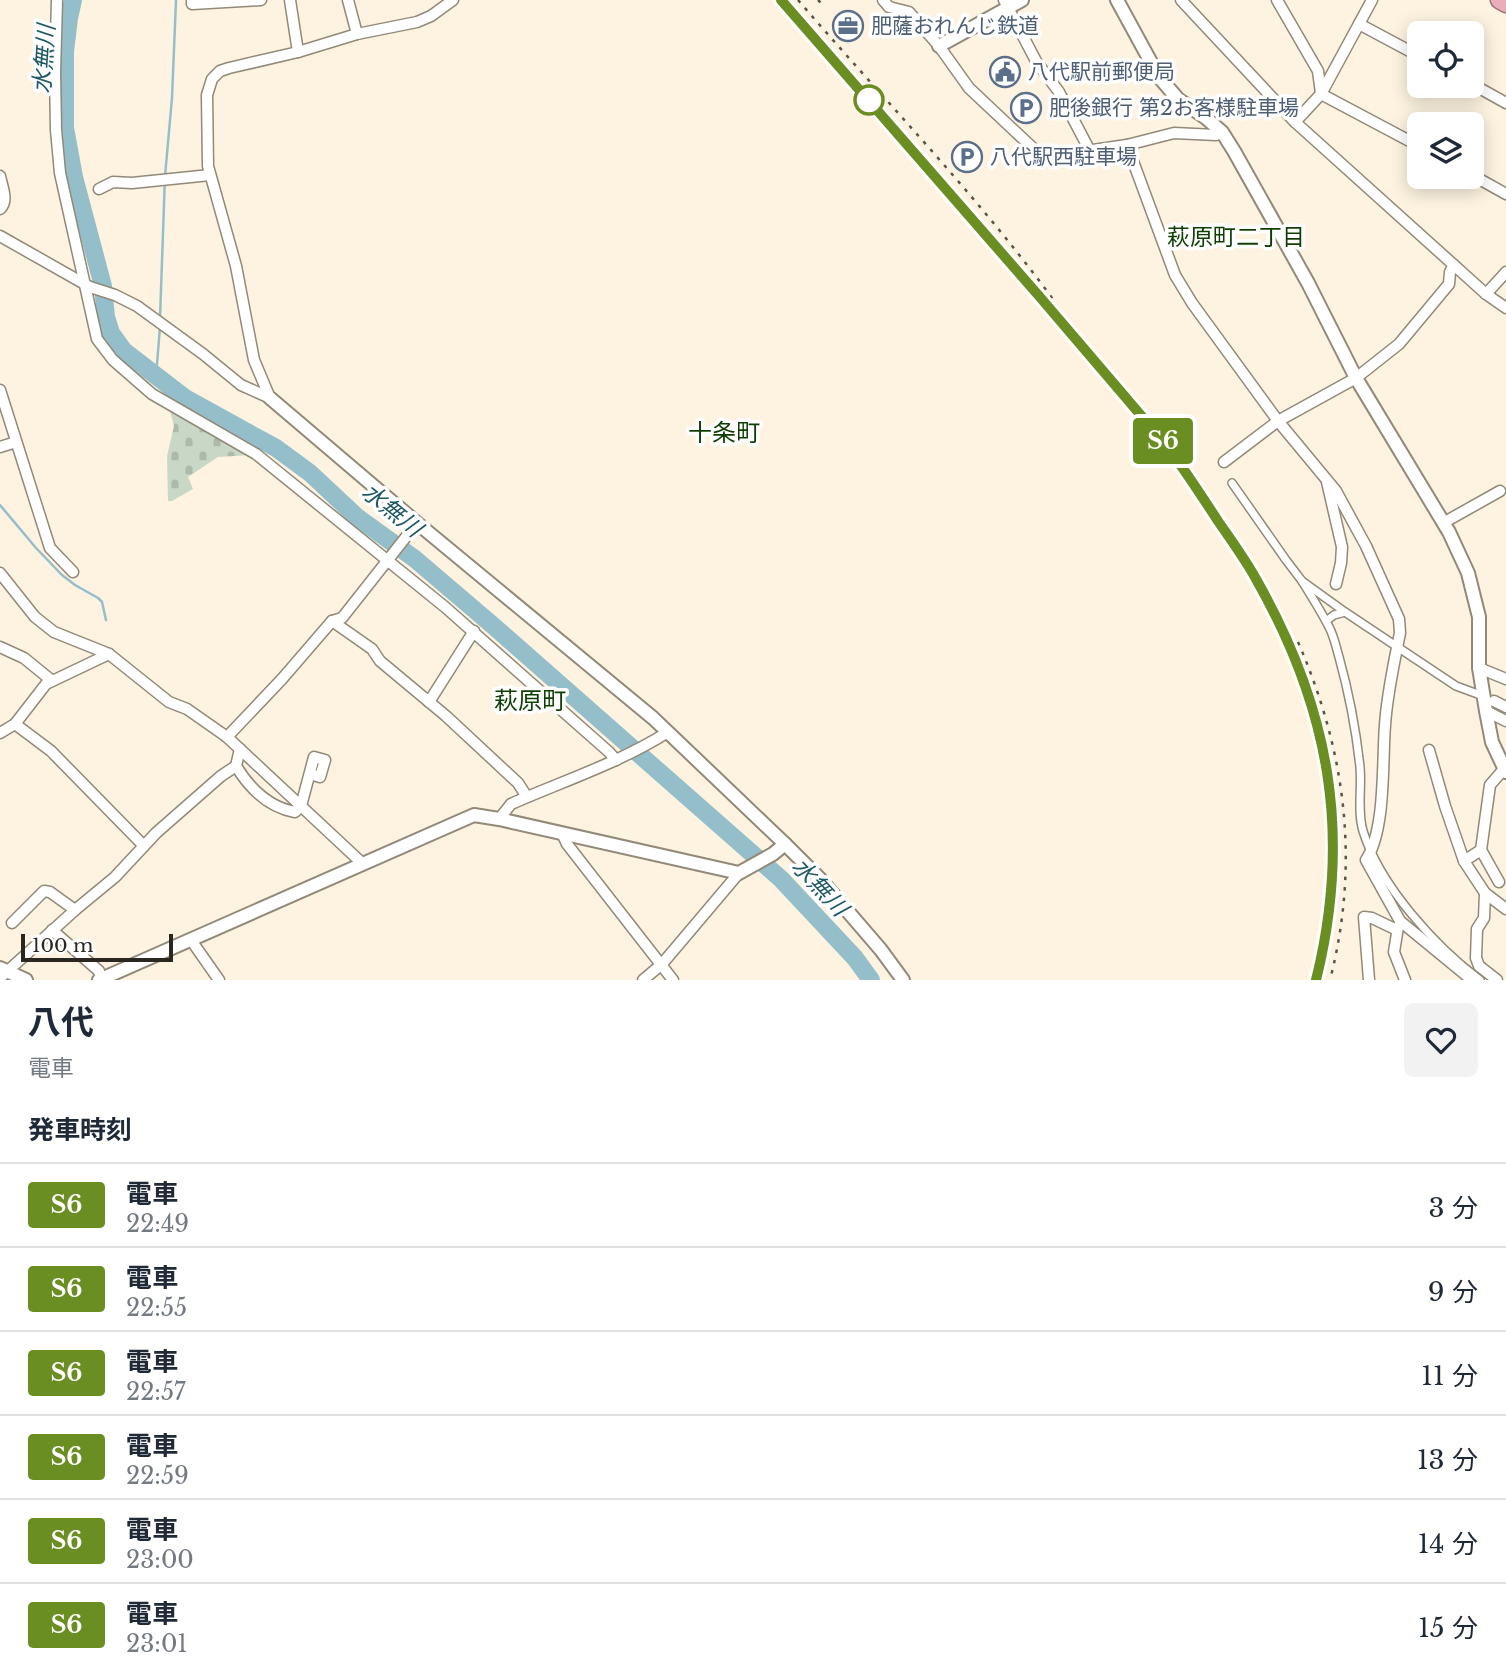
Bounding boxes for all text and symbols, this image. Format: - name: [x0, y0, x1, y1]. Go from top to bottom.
- office icon: 肥薩おれんじ鉄道: [831, 9, 865, 43]
- place label: 肥薩おれんじ鉄道: [871, 13, 1039, 39]
- water label: 水無川: [28, 21, 61, 94]
- map controls: [1407, 21, 1484, 189]
- button: locate: [1407, 21, 1484, 98]
- public building icon: 八代駅前郵便局: [988, 55, 1022, 89]
- place label: 八代駅前郵便局: [1028, 59, 1175, 85]
- unlabelled marker: [854, 85, 884, 115]
- parking icon: 肥後銀行 第2お客様駐車場: [1009, 91, 1043, 125]
- place label: 肥後銀行 第2お客様駐車場: [1049, 95, 1299, 121]
- button: layers: [1407, 112, 1484, 189]
- parking icon: 八代駅西駐車場: [950, 140, 984, 174]
- place label: 八代駅西駐車場: [990, 144, 1137, 170]
- district label: 萩原町二丁目: [1167, 223, 1305, 251]
- district label: 十条町: [688, 418, 760, 447]
- line badge: S6: [1132, 418, 1194, 464]
- text: S6: [1147, 426, 1179, 455]
- water label: 水無川: [356, 477, 430, 544]
- district label: 萩原町: [494, 686, 566, 715]
- water label: 水無川: [786, 852, 856, 924]
- scale bar: [21, 931, 173, 963]
- text: 100 m: [32, 934, 93, 957]
- text: 八代: [28, 1002, 94, 1043]
- button: heart: [1404, 1003, 1478, 1077]
- text: 電車: [28, 1054, 74, 1082]
- text: 発車時刻: [28, 1114, 132, 1146]
- text: 電車: [126, 1178, 178, 1210]
- text: S6: [50, 1190, 83, 1219]
- text: 3 分: [1429, 1192, 1478, 1224]
- text: 22:49: [126, 1210, 189, 1238]
- text: 電車: [126, 1262, 178, 1294]
- text: S6: [50, 1274, 83, 1303]
- text: 9 分: [1428, 1276, 1478, 1308]
- text: 22:55: [126, 1294, 187, 1322]
- text: 電車: [126, 1346, 178, 1378]
- text: S6: [50, 1358, 83, 1387]
- text: 11 分: [1421, 1360, 1478, 1392]
- text: 22:57: [126, 1378, 186, 1406]
- text: 電車: [126, 1430, 178, 1462]
- text: S6: [50, 1442, 83, 1471]
- text: 13 分: [1417, 1444, 1478, 1476]
- text: 22:59: [126, 1462, 189, 1490]
- text: 電車: [126, 1514, 178, 1546]
- text: S6: [50, 1526, 83, 1555]
- text: 14 分: [1418, 1528, 1478, 1560]
- text: 23:00: [126, 1546, 194, 1574]
- text: 電車: [126, 1598, 178, 1630]
- text: S6: [50, 1610, 83, 1639]
- text: 15 分: [1418, 1612, 1478, 1644]
- text: 23:01: [126, 1630, 188, 1658]

